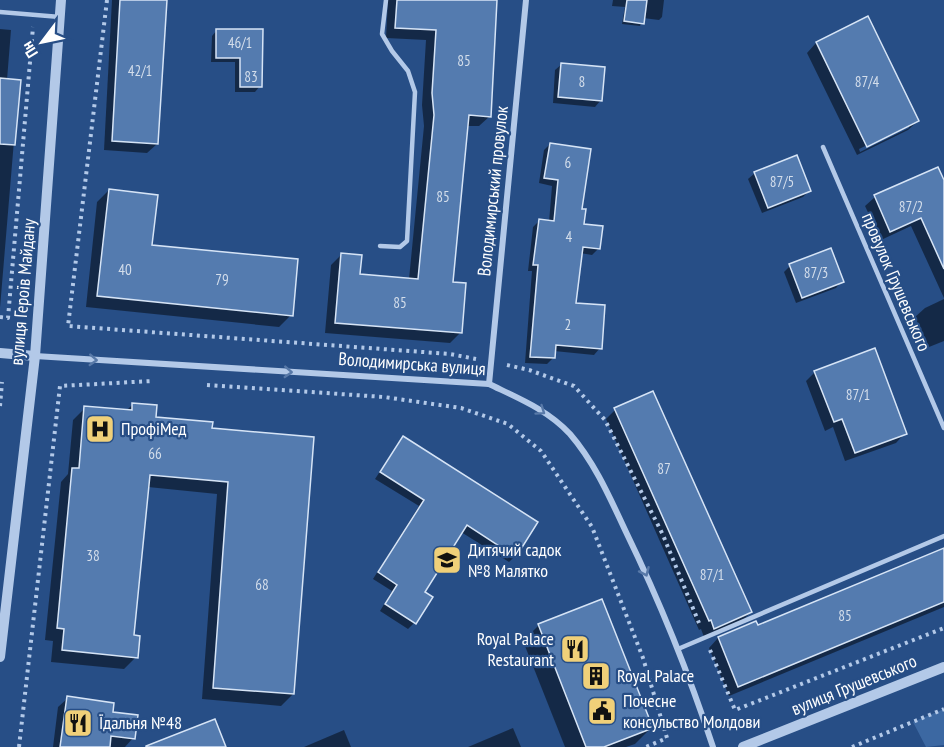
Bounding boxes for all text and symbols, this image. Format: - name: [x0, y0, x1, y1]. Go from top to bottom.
- north arrow: [12, 12, 72, 72]
- house number: 46/1: [228, 33, 252, 52]
- text: Пн: [17, 38, 42, 62]
- house number: 85: [457, 51, 471, 70]
- house number: 42/1: [128, 61, 152, 80]
- house number: 83: [244, 67, 258, 86]
- house number: 8: [579, 72, 585, 91]
- house number: 87/4: [855, 72, 880, 91]
- street label: Володимирський провулок: [472, 105, 513, 277]
- house number: 6: [565, 153, 572, 172]
- house number: 87/5: [770, 172, 794, 191]
- house number: 85: [436, 187, 450, 206]
- house number: 87/2: [899, 197, 923, 216]
- street label: провулок Грушевського: [857, 209, 936, 355]
- street label: вулиця Героїв Майдану: [5, 217, 40, 366]
- house number: 4: [566, 227, 573, 246]
- house number: 40: [118, 260, 132, 279]
- house number: 87/3: [804, 263, 828, 282]
- house number: 79: [215, 270, 229, 289]
- house number: 85: [393, 293, 407, 312]
- house number: 2: [565, 315, 571, 334]
- street label: Володимирська вулиця: [338, 347, 486, 380]
- one-way arrow: [89, 354, 98, 367]
- one-way arrow: [284, 365, 293, 378]
- house number: 87/1: [846, 385, 870, 404]
- one-way arrow: [535, 404, 546, 415]
- hospital icon: ПрофіМед: [84, 413, 116, 445]
- place label: ПрофіМед: [121, 417, 186, 440]
- house number: 66: [148, 444, 162, 463]
- house number: 87: [657, 459, 671, 478]
- place label: Дитячий садок №8 Малятко: [468, 538, 561, 582]
- school or university icon: Дитячий садок №8 Малятко: [431, 544, 463, 576]
- house number: 38: [86, 546, 100, 565]
- house number: 87/1: [700, 565, 724, 584]
- one-way arrow: [638, 566, 650, 577]
- house number: 68: [255, 575, 269, 594]
- house number: 85: [838, 606, 852, 625]
- place label: Royal Palace Restaurant: [477, 627, 554, 671]
- restaurant icon: Royal Palace Restaurant: [559, 633, 591, 665]
- street label: вулиця Грушевського: [788, 649, 920, 720]
- building icon: Royal Palace: [580, 660, 612, 692]
- place label: Royal Palace: [617, 664, 694, 687]
- place label: Почесне консульство Молдови: [623, 689, 760, 733]
- public building icon: Почесне консульство Молдови: [586, 695, 618, 727]
- restaurant icon: Їдальня №48: [62, 707, 94, 739]
- place label: Їдальня №48: [99, 711, 182, 734]

